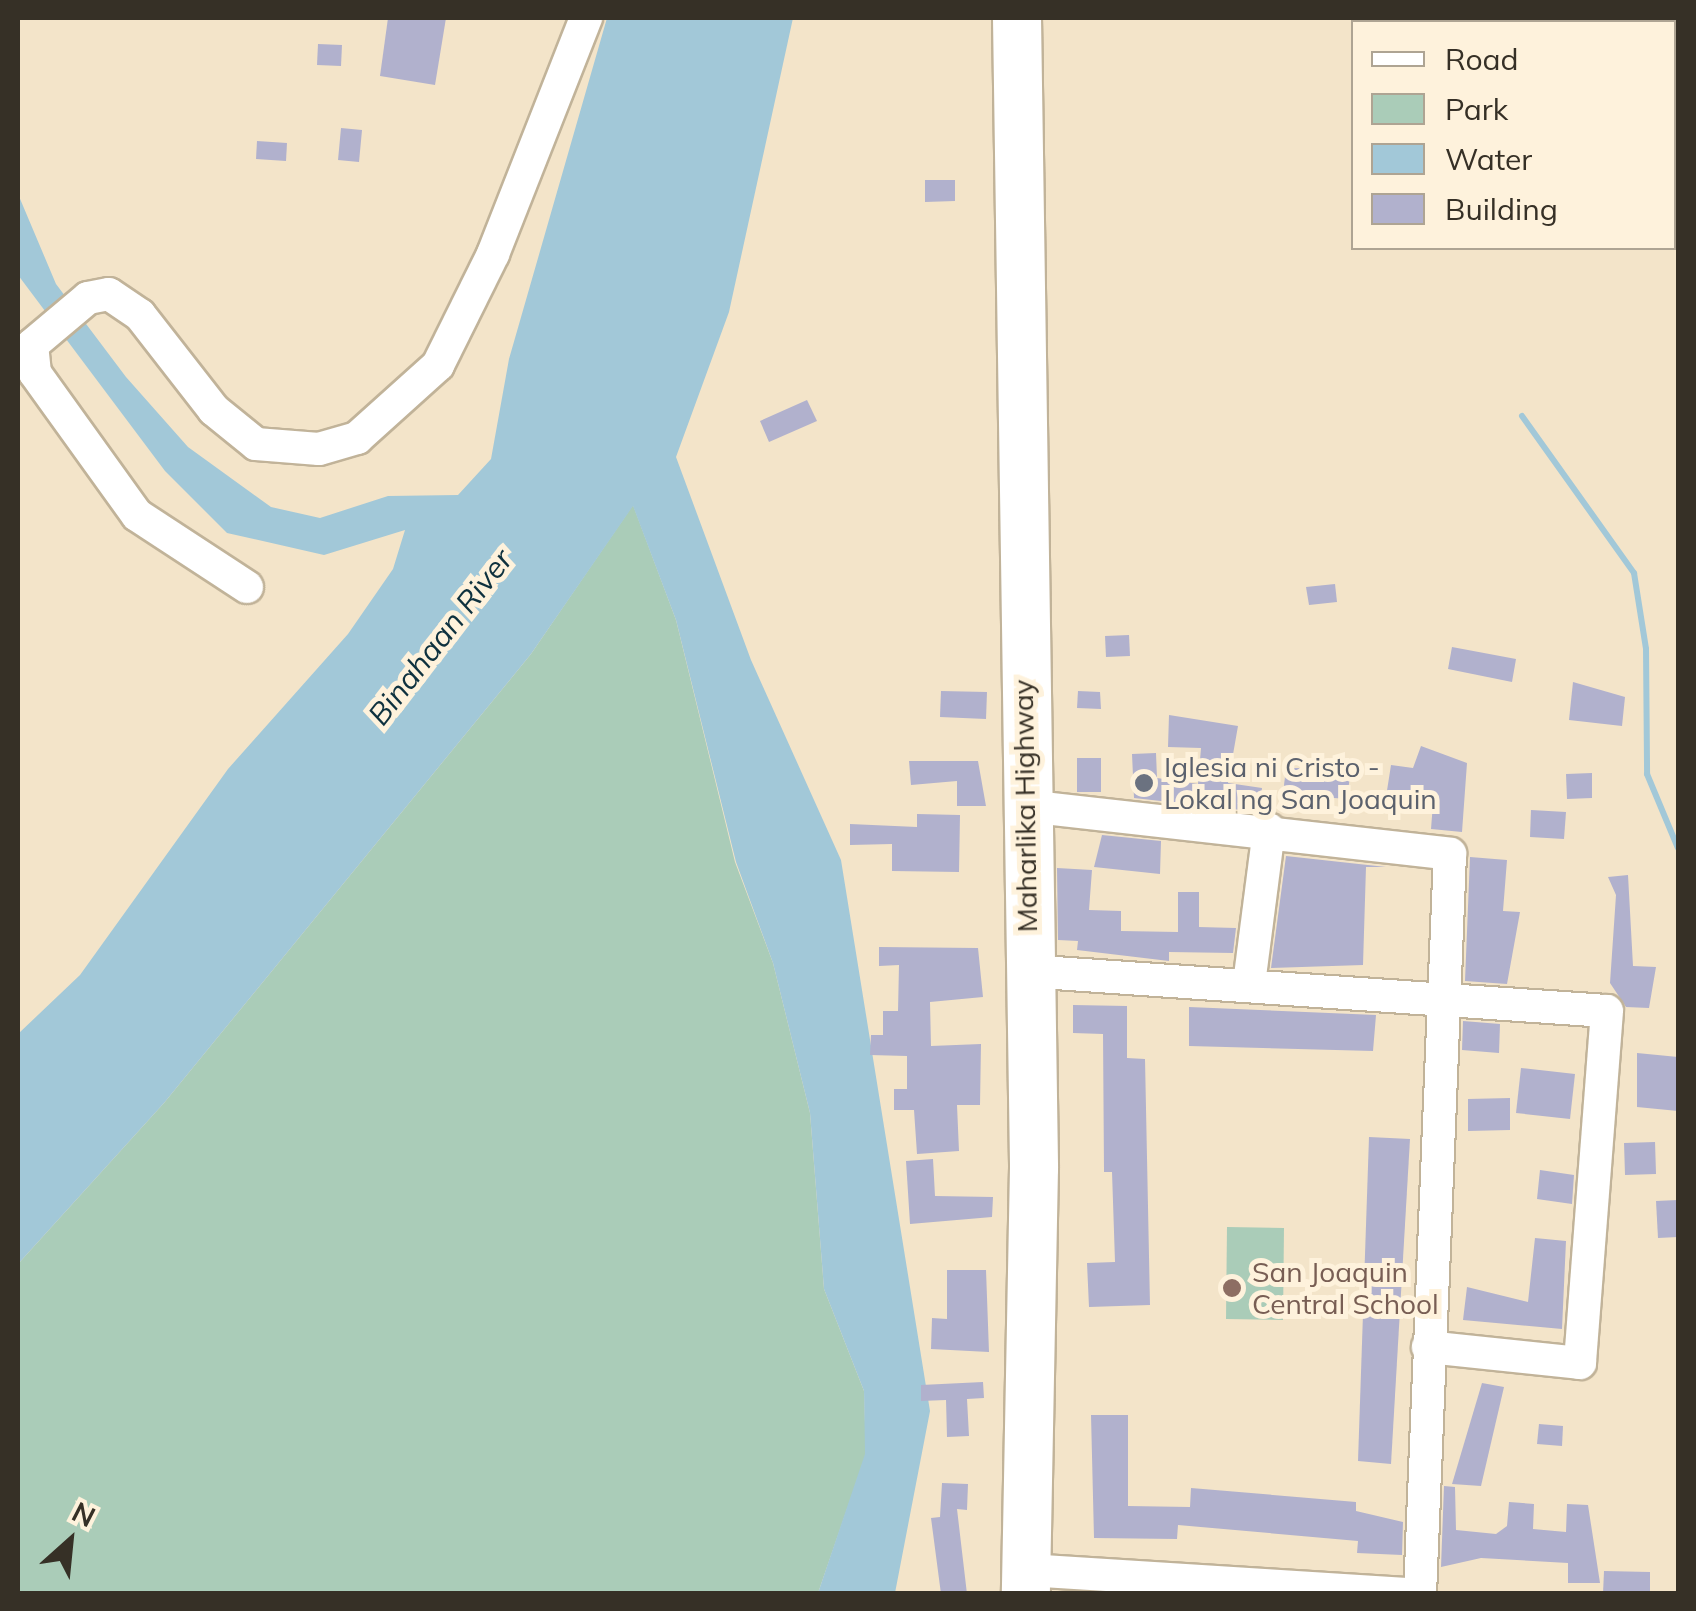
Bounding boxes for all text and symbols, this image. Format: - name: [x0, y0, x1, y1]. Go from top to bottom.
- legend: [1351, 20, 1676, 250]
- text: Road: [1445, 40, 1519, 78]
- text: Park: [1445, 90, 1508, 128]
- text: Water: [1445, 140, 1532, 178]
- text: Building: [1445, 190, 1558, 228]
- water label: Binahaan River: [360, 542, 520, 732]
- street label: Maharlika Highway: [1006, 679, 1044, 933]
- place label: Iglesia ni Cristo - Lokal ng San Joaquin: [1164, 750, 1437, 816]
- marker: Iglesia ni Cristo - Lokal ng San Joaquin: [1133, 772, 1155, 794]
- place label: San Joaquin Central School: [1252, 1255, 1439, 1321]
- marker: San Joaquin Central School: [1221, 1277, 1243, 1299]
- north arrow: [20, 1491, 120, 1591]
- text: N: [66, 1493, 101, 1534]

